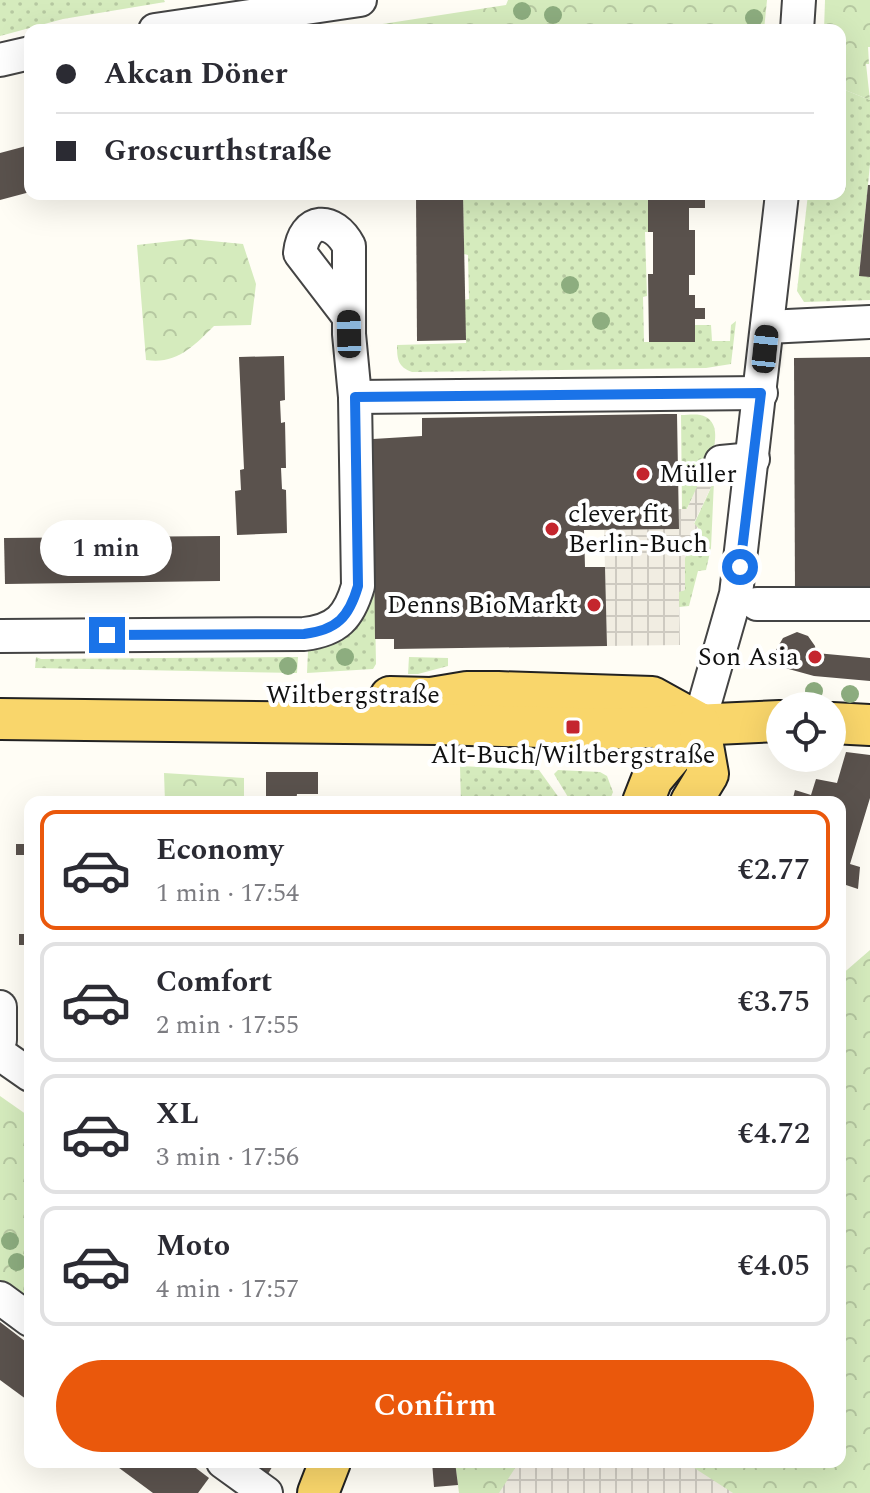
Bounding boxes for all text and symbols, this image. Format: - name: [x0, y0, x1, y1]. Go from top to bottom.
- text: Akcan Döner: [104, 51, 287, 97]
- text: Groscurthstraße: [104, 128, 332, 174]
- car: [337, 310, 361, 358]
- car: [751, 324, 779, 374]
- place label: Müller: [659, 454, 737, 494]
- marker: Müller: [634, 465, 652, 483]
- place label: clever fit Berlin-Buch: [568, 494, 708, 564]
- callout: 1 min: [41, 519, 173, 575]
- marker: clever fit Berlin-Buch: [543, 520, 561, 538]
- text: 1 min: [72, 528, 140, 568]
- route start: [722, 549, 758, 585]
- place label: Denns BioMarkt: [387, 585, 578, 625]
- marker: Denns BioMarkt: [585, 596, 603, 614]
- route end: [89, 617, 125, 653]
- place label: Son Asia: [698, 637, 799, 677]
- marker: Son Asia: [806, 648, 824, 666]
- street label: Wiltbergstraße: [266, 675, 440, 715]
- map controls: [766, 692, 846, 772]
- button: locate: [766, 692, 846, 772]
- marker: Alt-Buch/Wiltbergstraße: [564, 718, 582, 736]
- place label: Alt-Buch/Wiltbergstraße: [431, 735, 715, 775]
- text: Economy: [156, 827, 283, 873]
- icon: car: [60, 834, 132, 906]
- text: €2.77: [738, 847, 810, 893]
- text: 1 min · 17:54: [156, 873, 299, 913]
- text: Comfort: [156, 959, 272, 1005]
- icon: car: [60, 966, 132, 1038]
- text: €3.75: [738, 979, 810, 1025]
- text: 2 min · 17:55: [156, 1005, 299, 1045]
- text: XL: [156, 1091, 199, 1137]
- icon: car: [60, 1098, 132, 1170]
- text: €4.72: [738, 1111, 810, 1157]
- text: 3 min · 17:56: [156, 1137, 299, 1177]
- text: Moto: [156, 1223, 230, 1269]
- icon: car: [60, 1230, 132, 1302]
- text: €4.05: [738, 1243, 810, 1289]
- text: 4 min · 17:57: [156, 1269, 299, 1309]
- button: Confirm: [56, 1360, 814, 1452]

